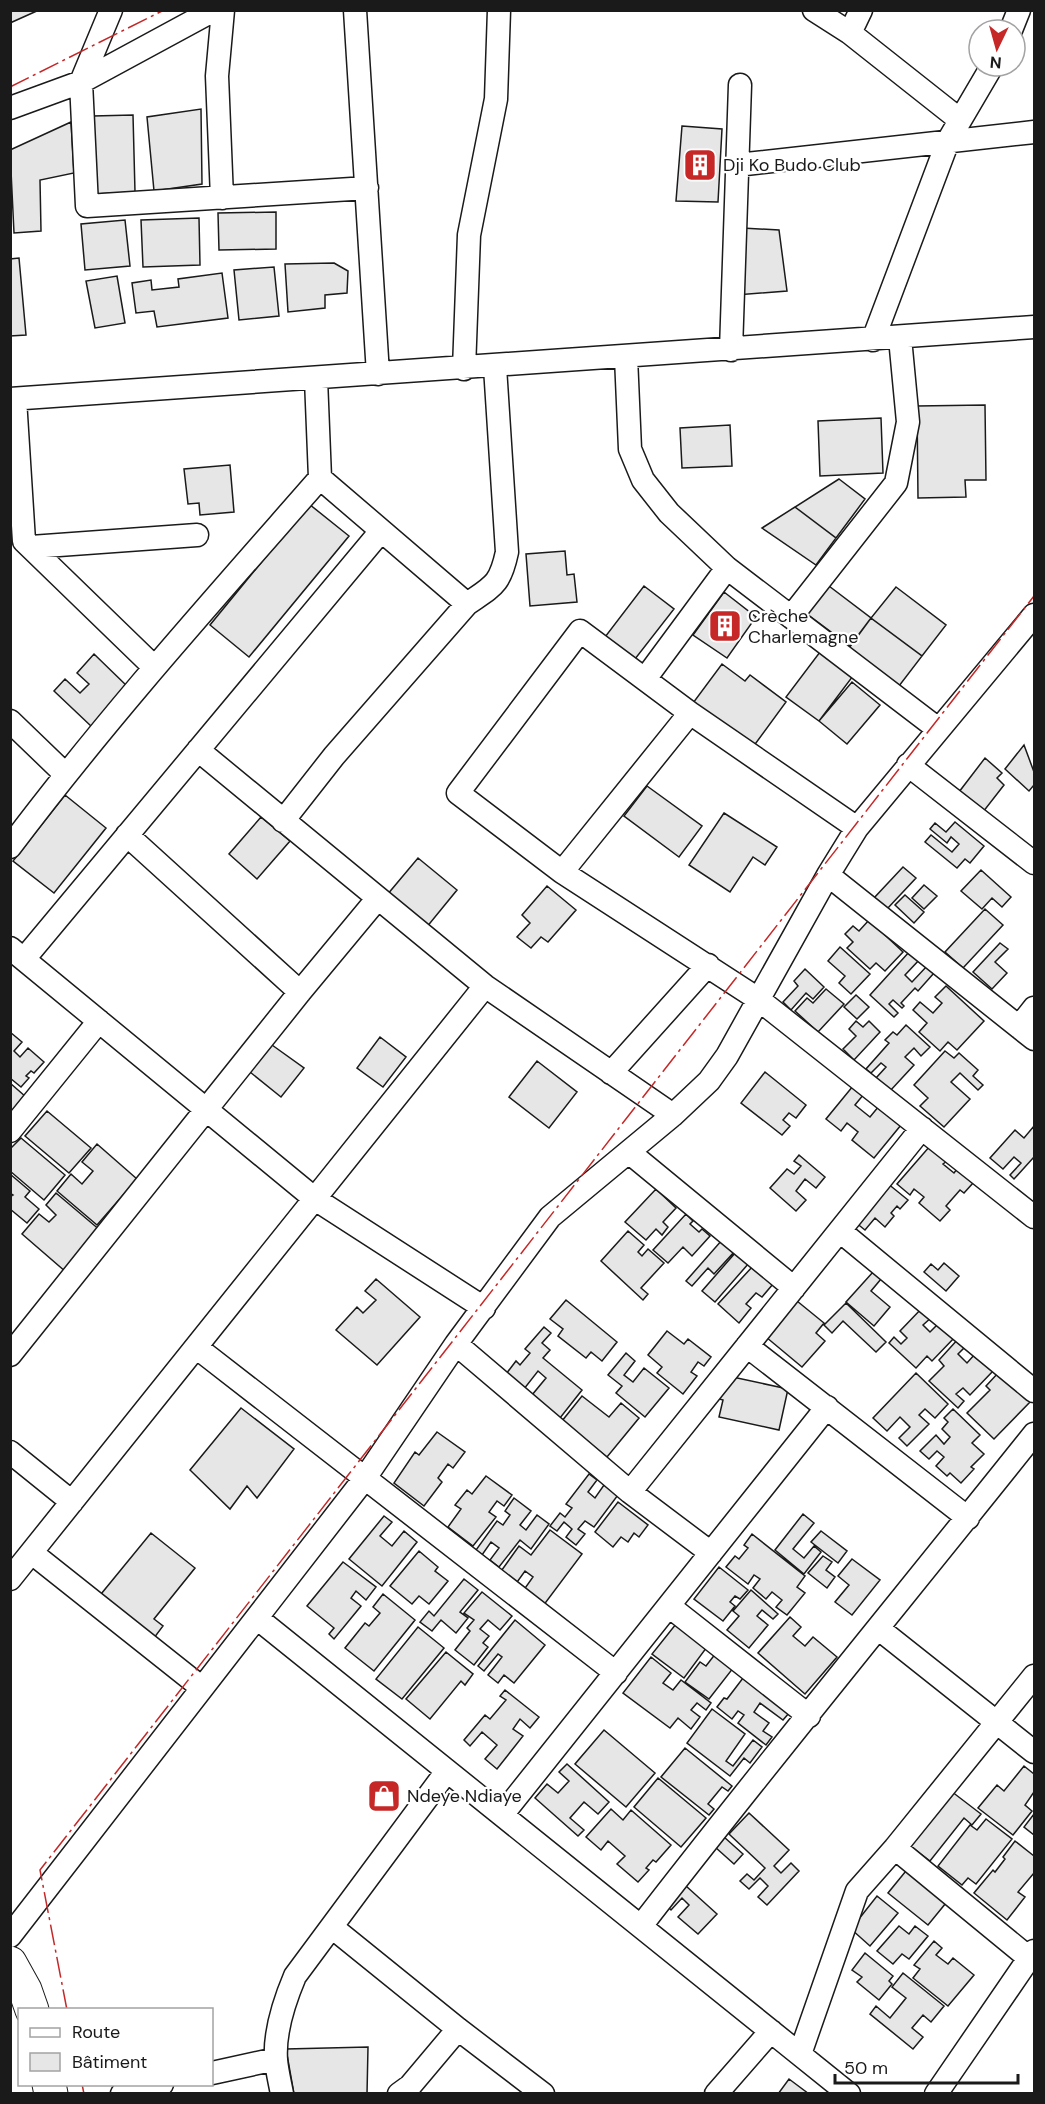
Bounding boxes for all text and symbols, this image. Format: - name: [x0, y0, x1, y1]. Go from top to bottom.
- north arrow: [967, 18, 1027, 78]
- text: N: [989, 51, 1002, 73]
- building icon: Dji Ko Budo Club: [682, 147, 718, 183]
- place label: Dji Ko Budo Club: [723, 153, 861, 177]
- place label: Crèche Charlemagne: [748, 604, 858, 649]
- building icon: Crèche Charlemagne: [707, 608, 743, 644]
- shop icon: Ndeye Ndiaye: [366, 1778, 402, 1814]
- place label: Ndeye Ndiaye: [407, 1784, 522, 1808]
- legend: [18, 2008, 213, 2086]
- text: Route: [72, 2020, 120, 2044]
- scale bar: [835, 2047, 1018, 2085]
- text: Bâtiment: [72, 2050, 147, 2074]
- text: 50 m: [844, 2056, 888, 2080]

